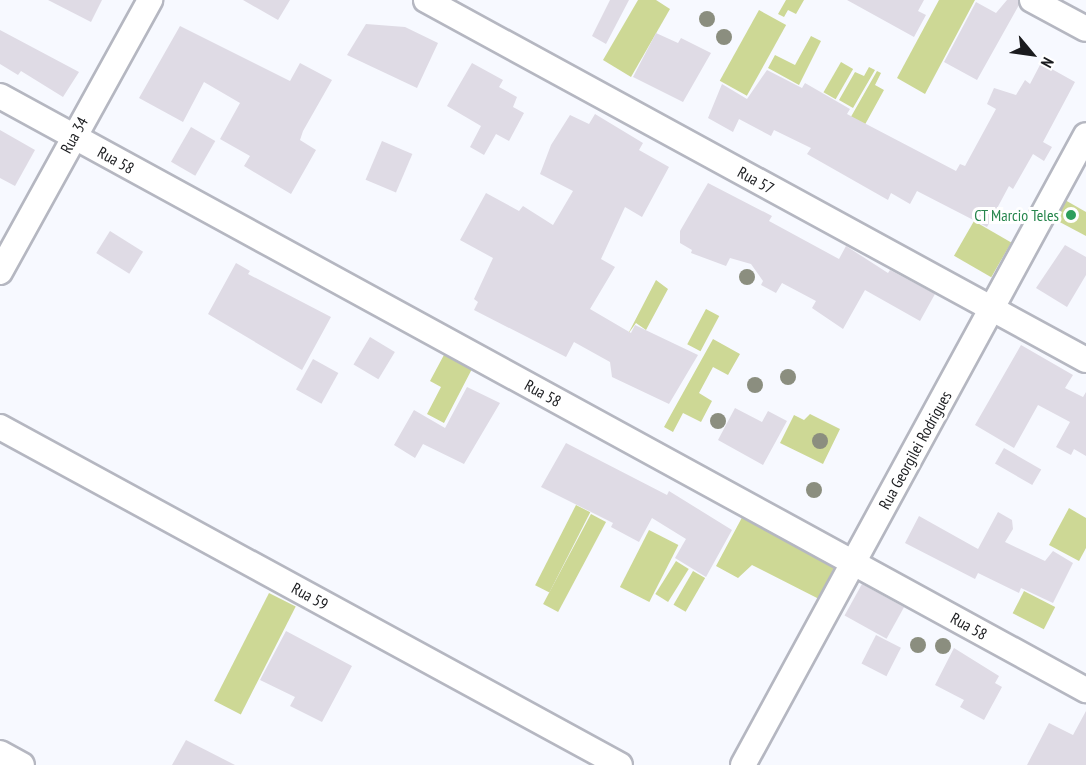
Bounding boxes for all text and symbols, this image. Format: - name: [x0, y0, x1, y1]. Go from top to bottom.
- north arrow: [1002, 24, 1062, 84]
- text: N: [1037, 54, 1059, 71]
- street label: Rua 34: [56, 113, 92, 157]
- street label: Rua 58: [94, 142, 138, 178]
- street label: Rua 57: [734, 162, 778, 198]
- place label: CT Marcio Teles: [973, 205, 1059, 225]
- marker: CT Marcio Teles: [1064, 208, 1078, 222]
- street label: Rua 58: [521, 375, 565, 411]
- street label: Rua Georgilei Rodrigues: [875, 388, 955, 512]
- street label: Rua 59: [288, 578, 332, 614]
- street label: Rua 58: [947, 608, 991, 644]

